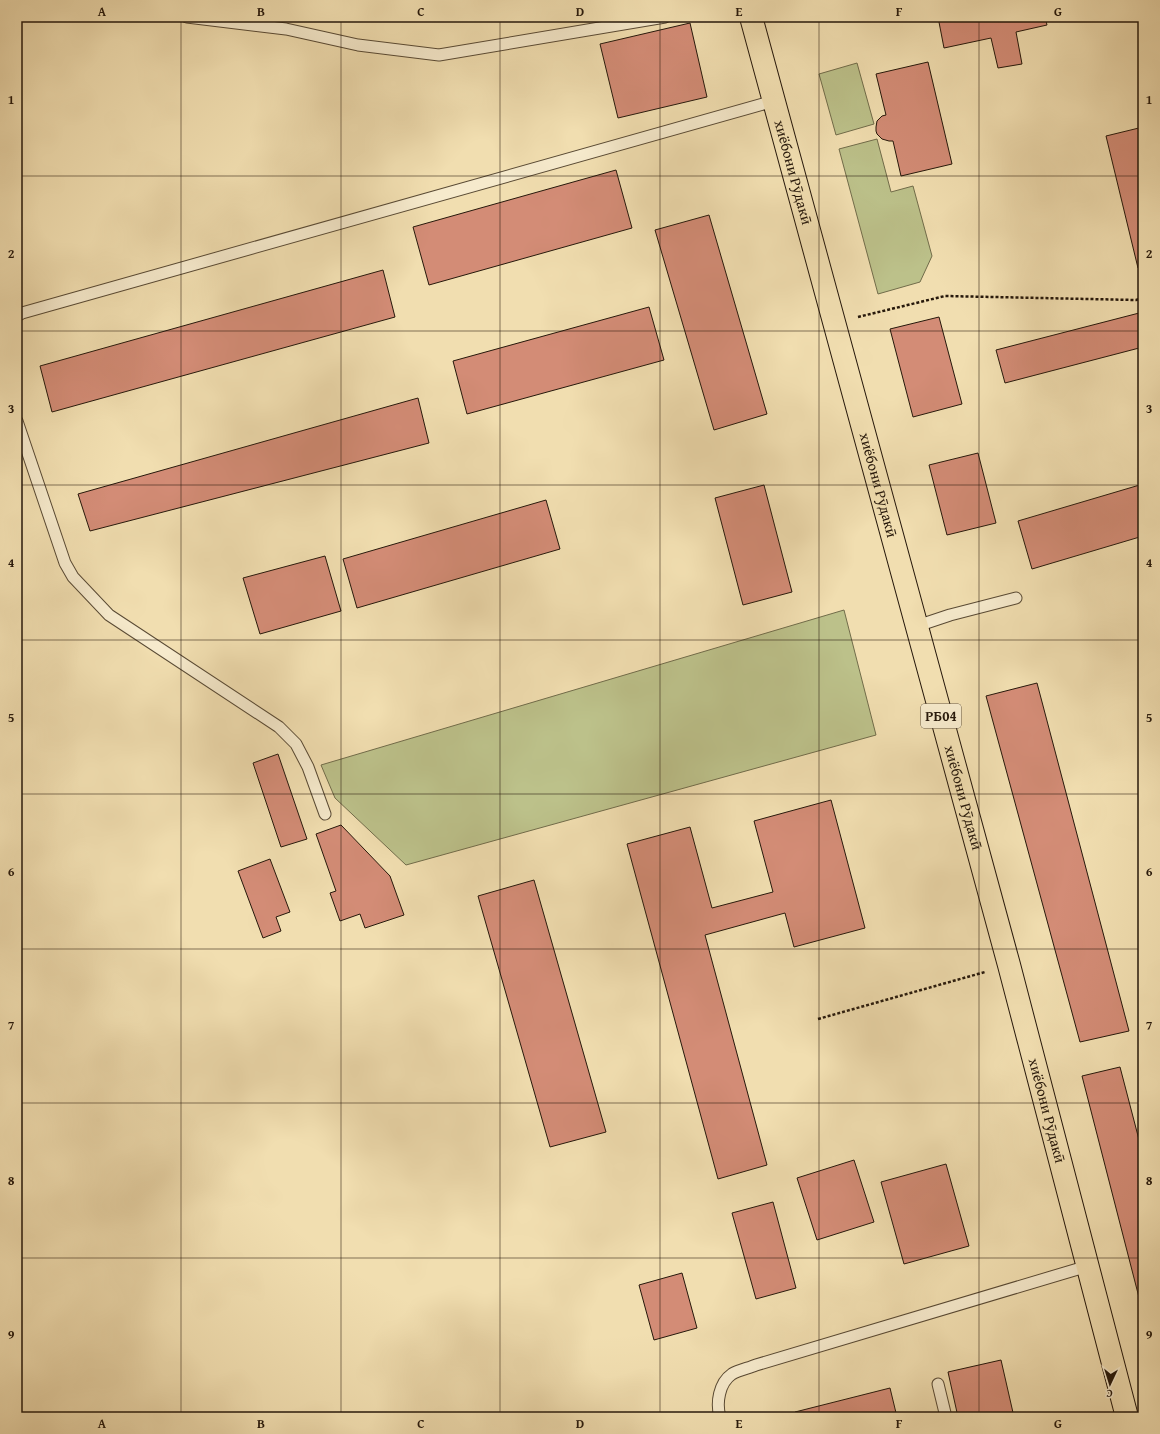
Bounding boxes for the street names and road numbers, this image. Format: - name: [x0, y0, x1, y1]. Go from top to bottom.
- street label: хиёбони Рӯдакӣ: [769, 117, 818, 227]
- street label: хиёбони Рӯдакӣ: [855, 430, 903, 540]
- road number: РБ04: [921, 704, 961, 728]
- street label: хиёбони Рӯдакӣ: [940, 743, 988, 852]
- street label: хиёбони Рӯдакӣ: [1024, 1056, 1071, 1165]

